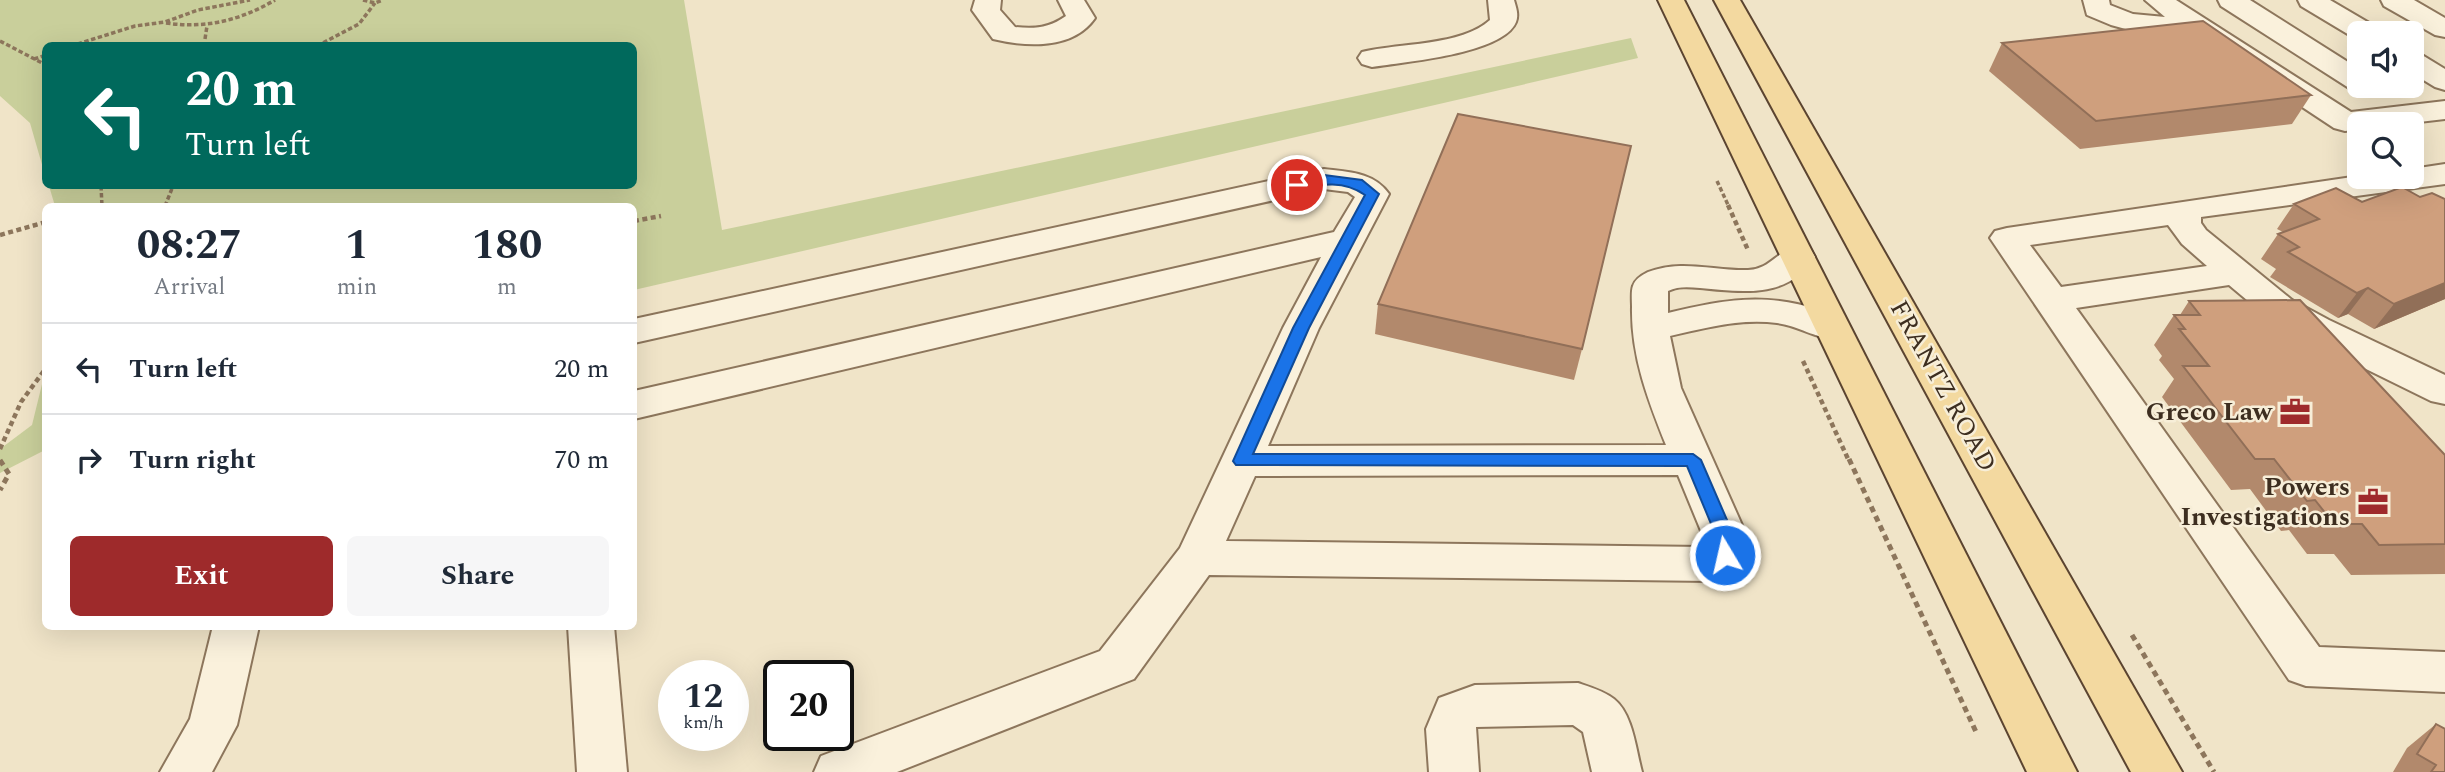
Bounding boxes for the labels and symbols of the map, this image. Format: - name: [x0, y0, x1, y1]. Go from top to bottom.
- pin: [1267, 155, 1327, 215]
- street label: FRANTZ ROAD: [1879, 293, 2007, 479]
- place label: Greco Law: [2146, 392, 2273, 432]
- office icon: Greco Law: [2278, 395, 2312, 429]
- place label: Powers Investigations: [2180, 467, 2350, 537]
- office icon: Powers Investigations: [2356, 485, 2390, 519]
- position arrow: [1688, 518, 1762, 592]
- speed limit sign: 20: [763, 660, 854, 751]

